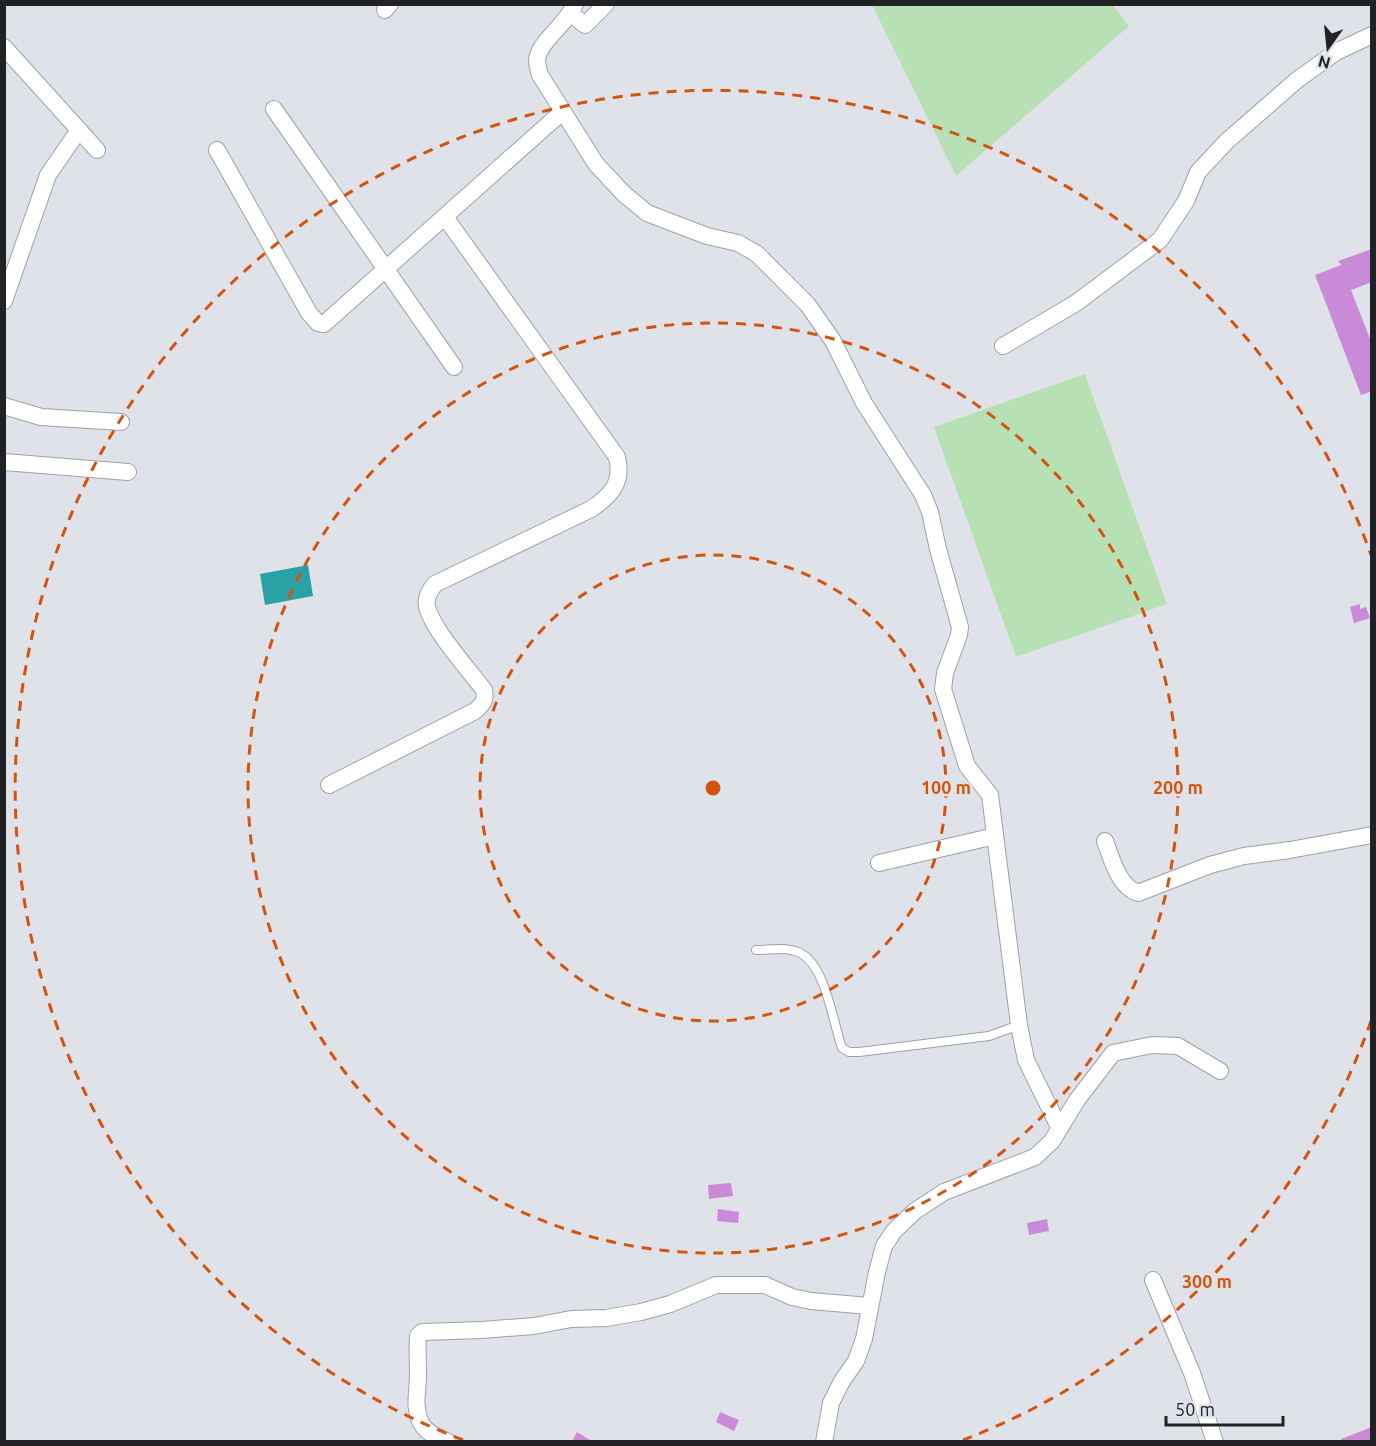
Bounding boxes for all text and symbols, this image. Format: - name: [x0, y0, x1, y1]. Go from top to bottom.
- north arrow: [1298, 18, 1358, 78]
- text: N: [1316, 52, 1332, 73]
- text: 100 m: [921, 777, 971, 797]
- text: 200 m: [1153, 777, 1203, 797]
- centre of rings: [703, 778, 723, 798]
- text: 300 m: [1182, 1271, 1232, 1291]
- scale bar: [1166, 1389, 1283, 1427]
- text: 50 m: [1175, 1399, 1215, 1419]

